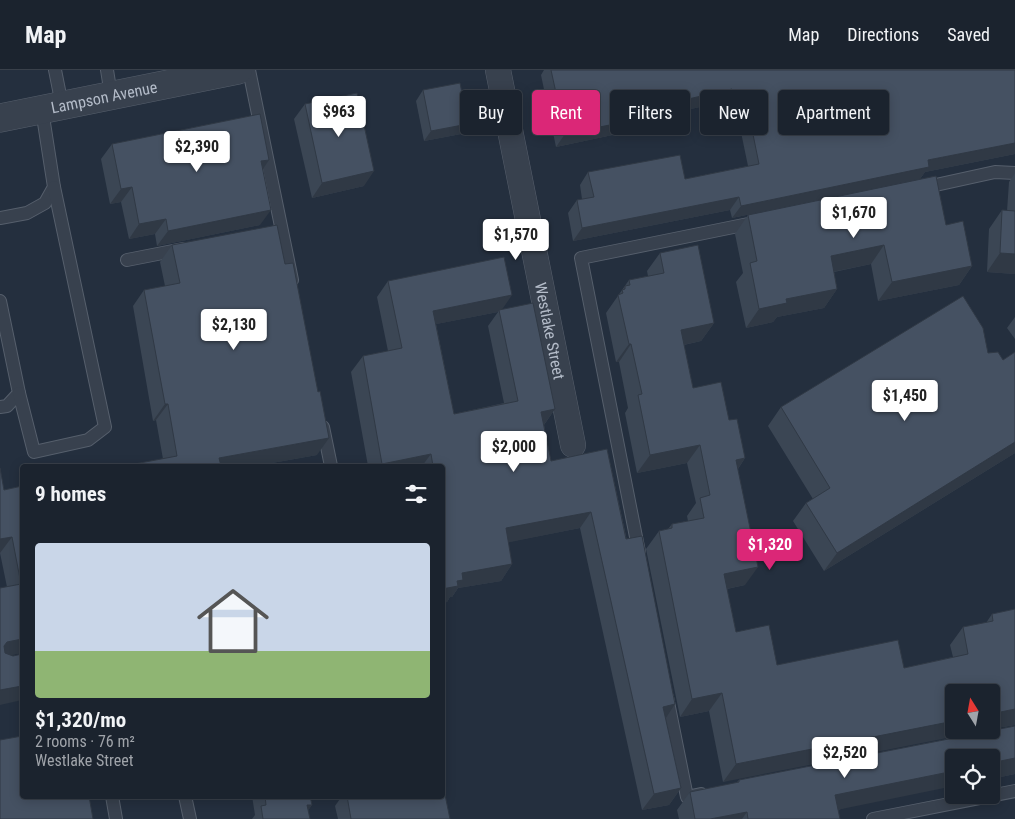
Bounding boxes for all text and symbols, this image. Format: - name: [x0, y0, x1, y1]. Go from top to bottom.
- text: Map: [25, 21, 66, 49]
- text: Map: [788, 24, 819, 45]
- text: Directions: [847, 24, 919, 45]
- text: Saved: [947, 24, 990, 45]
- street label: Lampson Avenue: [49, 77, 159, 117]
- chip: Buy: [460, 90, 522, 135]
- chip: Rent: [532, 90, 600, 135]
- chip: Filters: [610, 90, 690, 135]
- chip: New: [700, 90, 768, 135]
- chip: Apartment: [778, 90, 889, 135]
- pin: $963: [309, 96, 369, 138]
- text: $963: [323, 102, 355, 121]
- pin: $2,390: [156, 131, 238, 173]
- text: $2,390: [175, 137, 219, 156]
- pin: $1,670: [813, 196, 895, 239]
- text: $1,670: [832, 203, 876, 222]
- pin: $1,570: [475, 218, 557, 261]
- text: $1,570: [494, 225, 538, 244]
- street label: Westlake Street: [531, 281, 569, 381]
- pin: $2,130: [193, 308, 275, 351]
- text: $2,130: [212, 315, 256, 334]
- pin: $1,450: [864, 380, 946, 422]
- text: $1,450: [883, 386, 927, 405]
- pin: $2,000: [473, 430, 555, 473]
- text: $2,000: [492, 437, 536, 456]
- icon: filters: [402, 480, 430, 508]
- text: 9 homes: [35, 482, 106, 506]
- pin: $1,320: [729, 528, 811, 571]
- text: $1,320: [748, 535, 792, 554]
- icon: home: [188, 576, 278, 666]
- north arrow: [945, 684, 1000, 739]
- map controls: [945, 684, 1000, 804]
- text: $1,320/mo: [35, 708, 126, 732]
- text: 2 rooms · 76 m²: [35, 732, 135, 751]
- pin: $2,520: [804, 736, 886, 779]
- text: $2,520: [823, 743, 867, 762]
- button: locate: [945, 749, 1000, 804]
- text: Westlake Street: [35, 751, 134, 770]

